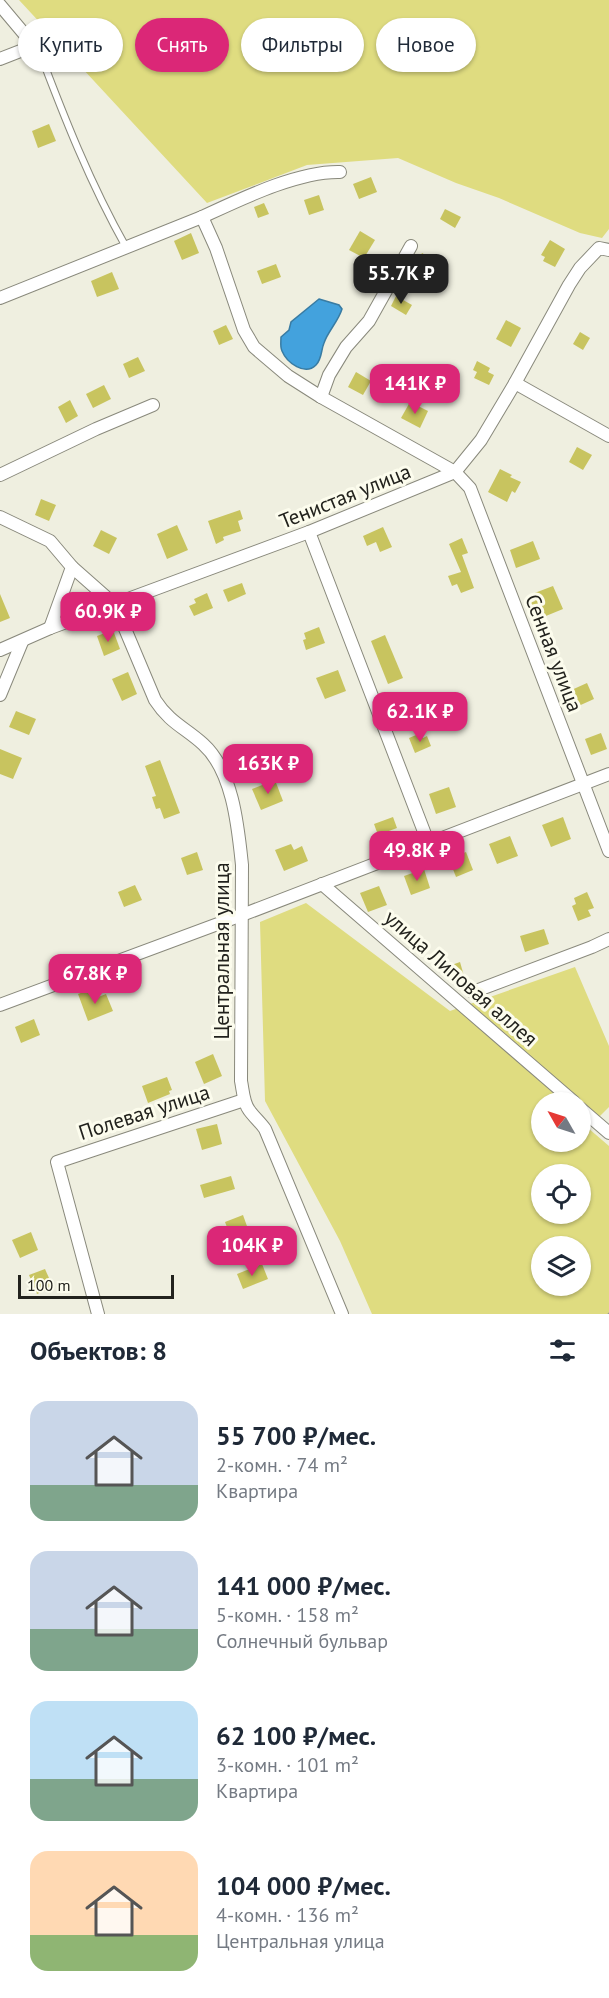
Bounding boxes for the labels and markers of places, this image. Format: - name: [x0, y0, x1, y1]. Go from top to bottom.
- pin: 55.7K ₽: [346, 254, 456, 305]
- pin: 141K ₽: [366, 364, 464, 415]
- pin: 60.9K ₽: [53, 592, 163, 643]
- pin: 62.1K ₽: [365, 692, 475, 743]
- pin: 163K ₽: [219, 744, 317, 795]
- pin: 49.8K ₽: [362, 831, 472, 882]
- pin: 67.8K ₽: [40, 954, 150, 1005]
- pin: 104K ₽: [203, 1226, 301, 1277]

